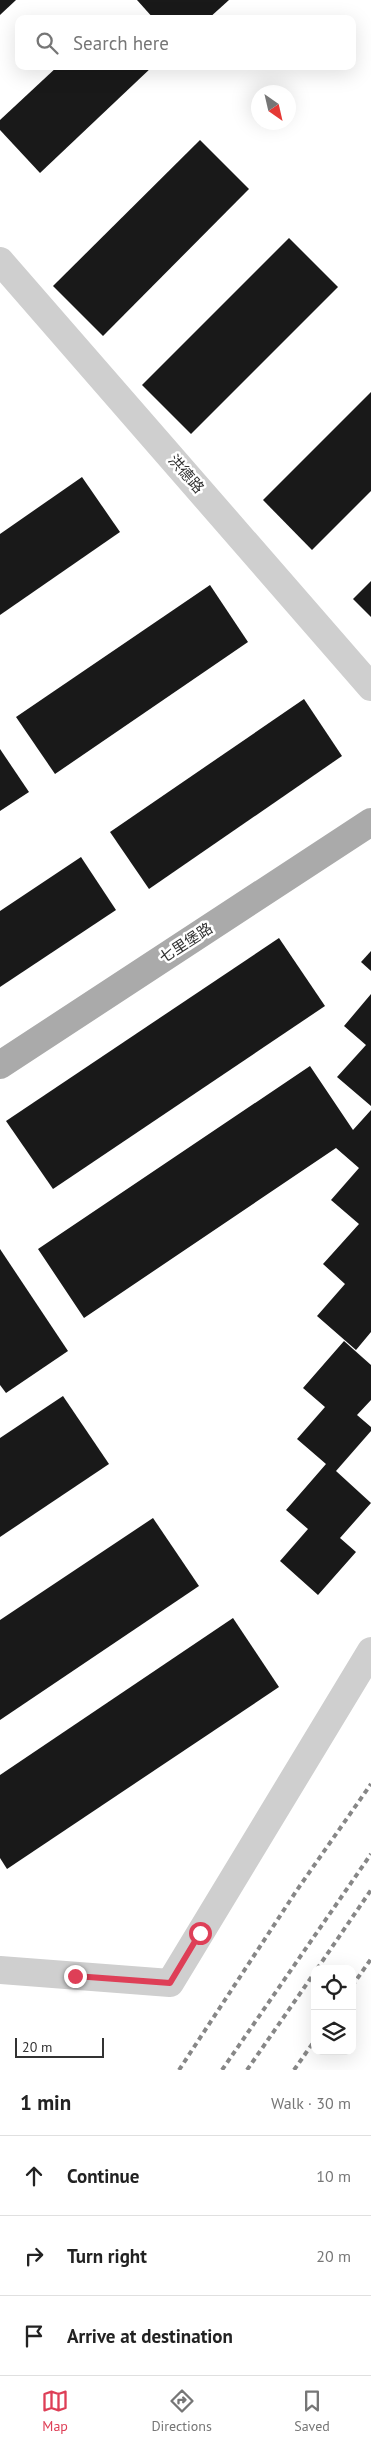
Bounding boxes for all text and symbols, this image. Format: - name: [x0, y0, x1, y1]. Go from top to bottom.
- search box: [15, 15, 356, 70]
- icon: search: [33, 29, 61, 57]
- text: Search here: [73, 31, 169, 55]
- north arrow: [251, 85, 296, 130]
- street label: 洪德路: [164, 450, 208, 497]
- street label: 七里堡路: [155, 918, 216, 967]
- route start: [189, 1922, 212, 1945]
- route end: [64, 1965, 87, 1988]
- map controls: [311, 1965, 356, 2055]
- button: locate: [311, 1965, 356, 2010]
- button: layers: [311, 2010, 356, 2055]
- scale bar: [15, 2035, 104, 2058]
- text: 20 m: [22, 2038, 52, 2056]
- text: 1 min: [20, 2089, 71, 2116]
- text: Walk · 30 m: [271, 2093, 351, 2113]
- icon: ahead: [20, 2162, 48, 2190]
- text: Continue: [67, 2164, 139, 2188]
- text: 10 m: [316, 2166, 351, 2186]
- icon: right: [20, 2242, 48, 2270]
- text: Turn right: [67, 2244, 147, 2268]
- text: 20 m: [316, 2246, 351, 2266]
- icon: arrive: [20, 2322, 48, 2350]
- text: Arrive at destination: [67, 2324, 233, 2348]
- tab: Map: [41, 2387, 69, 2435]
- tab: Directions: [151, 2387, 212, 2435]
- tab: Saved: [294, 2387, 330, 2435]

